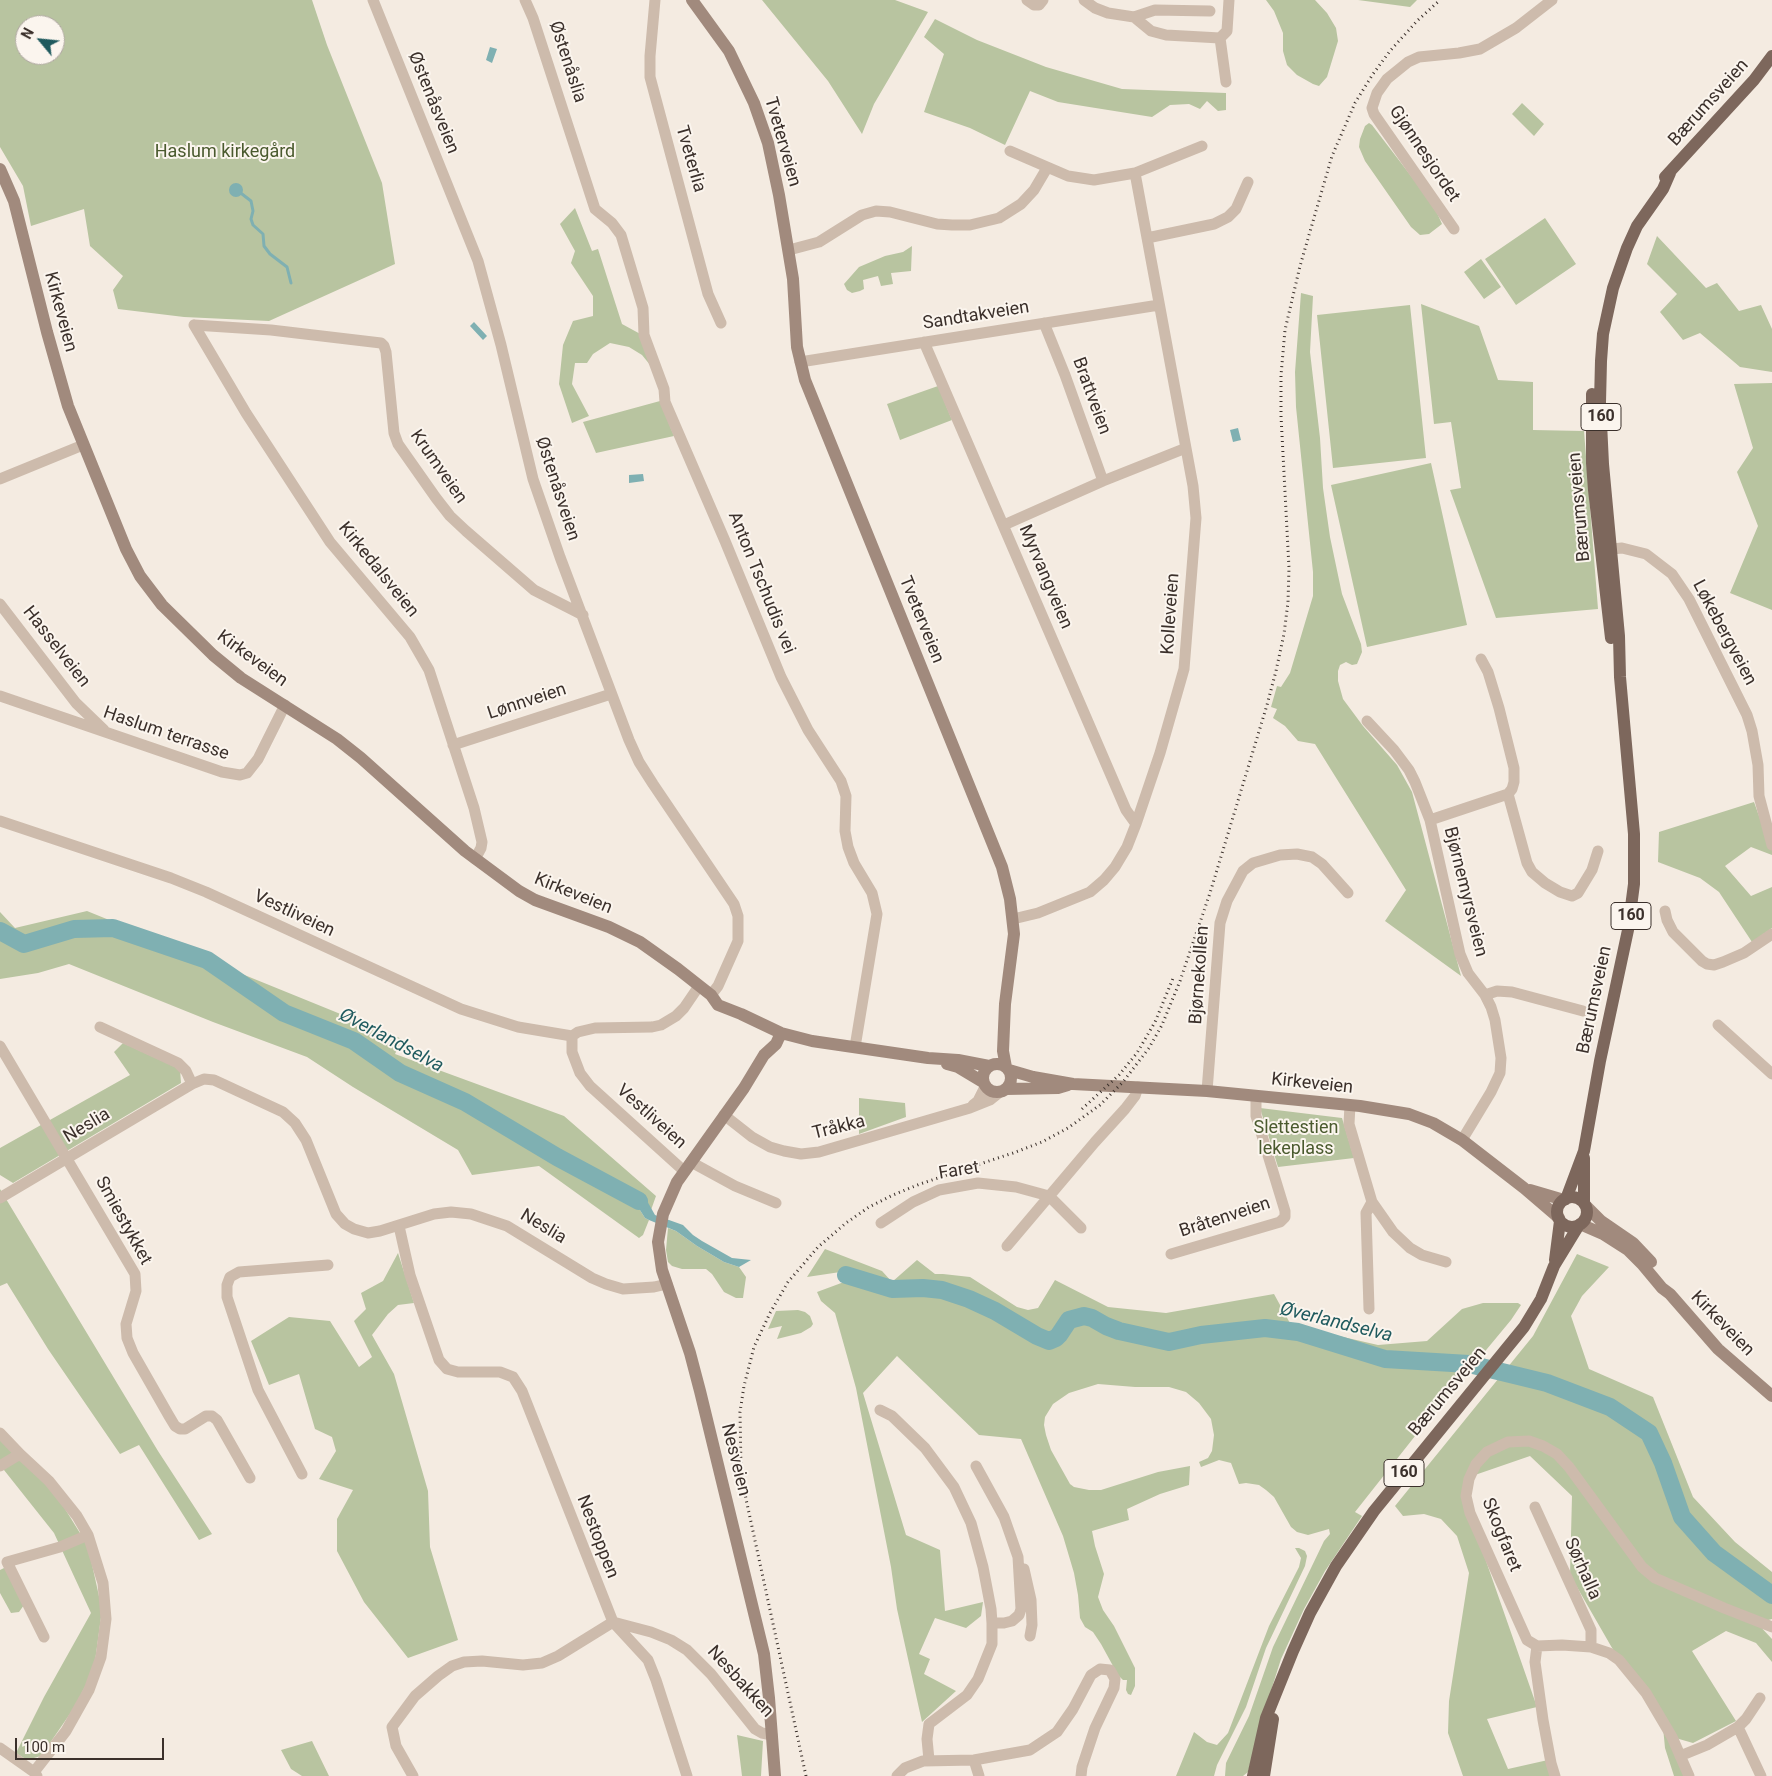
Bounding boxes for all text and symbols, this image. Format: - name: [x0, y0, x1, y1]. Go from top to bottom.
- north arrow: [15, 15, 65, 65]
- street label: Østenåslia: [544, 18, 590, 106]
- text: N: [18, 25, 37, 42]
- street label: Østenåsveien: [403, 49, 463, 157]
- street label: Bærumsveien: [1664, 55, 1754, 151]
- street label: Tveterveien: [759, 95, 805, 189]
- street label: Gjønnesjordet: [1384, 102, 1464, 206]
- street label: Tveterlia: [670, 123, 710, 195]
- park label: Haslum kirkegård: [155, 141, 295, 163]
- street label: Kirkeveien: [39, 270, 81, 354]
- street label: Sandtakveien: [921, 297, 1031, 335]
- street label: Brattveien: [1067, 354, 1115, 438]
- road number: 160: [1581, 404, 1621, 431]
- street label: Krumveien: [405, 426, 471, 508]
- street label: Østenåsveien: [530, 434, 584, 544]
- street label: Bærumsveien: [1564, 452, 1596, 562]
- street label: Anton Tschudis vei: [723, 509, 799, 657]
- street label: Kirkedalsveien: [333, 518, 423, 622]
- street label: Myrvangveien: [1013, 522, 1077, 632]
- street label: Tveterveien: [894, 573, 948, 667]
- street label: Kolleveien: [1157, 573, 1185, 655]
- street label: Løkebergveien: [1687, 577, 1761, 689]
- street label: Hasselveien: [18, 602, 94, 692]
- street label: Kirkeveien: [212, 626, 292, 692]
- street label: Lønnveien: [485, 679, 569, 725]
- street label: Haslum terrasse: [100, 702, 232, 766]
- street label: Bjørnemyrsveien: [1438, 825, 1492, 959]
- street label: Kirkeveien: [531, 869, 615, 919]
- street label: Vestliveien: [250, 886, 338, 942]
- road number: 160: [1611, 902, 1651, 929]
- street label: Bjørnekollen: [1186, 925, 1214, 1025]
- street label: Bærumsveien: [1573, 944, 1617, 1056]
- water label: Øverlandselva: [335, 1004, 447, 1078]
- street label: Kirkeveien: [1270, 1069, 1354, 1099]
- street label: Vestliveien: [612, 1080, 690, 1154]
- street label: Neslia: [60, 1104, 114, 1148]
- street label: Tråkka: [810, 1111, 868, 1145]
- park label: Slettestien lekeplass: [1254, 1117, 1338, 1160]
- street label: Faret: [937, 1157, 981, 1185]
- street label: Smiestykket: [90, 1173, 156, 1269]
- street label: Bråtenveien: [1177, 1193, 1273, 1243]
- street label: Neslia: [516, 1205, 570, 1249]
- street label: Kirkeveien: [1686, 1287, 1758, 1361]
- water label: Øverlandselva: [1277, 1298, 1395, 1348]
- street label: Bærumsveien: [1405, 1343, 1491, 1441]
- street label: Nesveien: [716, 1422, 754, 1498]
- road number: 160: [1384, 1460, 1424, 1486]
- street label: Nestoppen: [571, 1492, 623, 1582]
- street label: Skogfaret: [1476, 1495, 1526, 1575]
- street label: Sørhalla: [1559, 1535, 1605, 1603]
- street label: Nesbakken: [702, 1642, 778, 1722]
- scale bar: [18, 1728, 166, 1760]
- text: 100 m: [23, 1738, 65, 1756]

